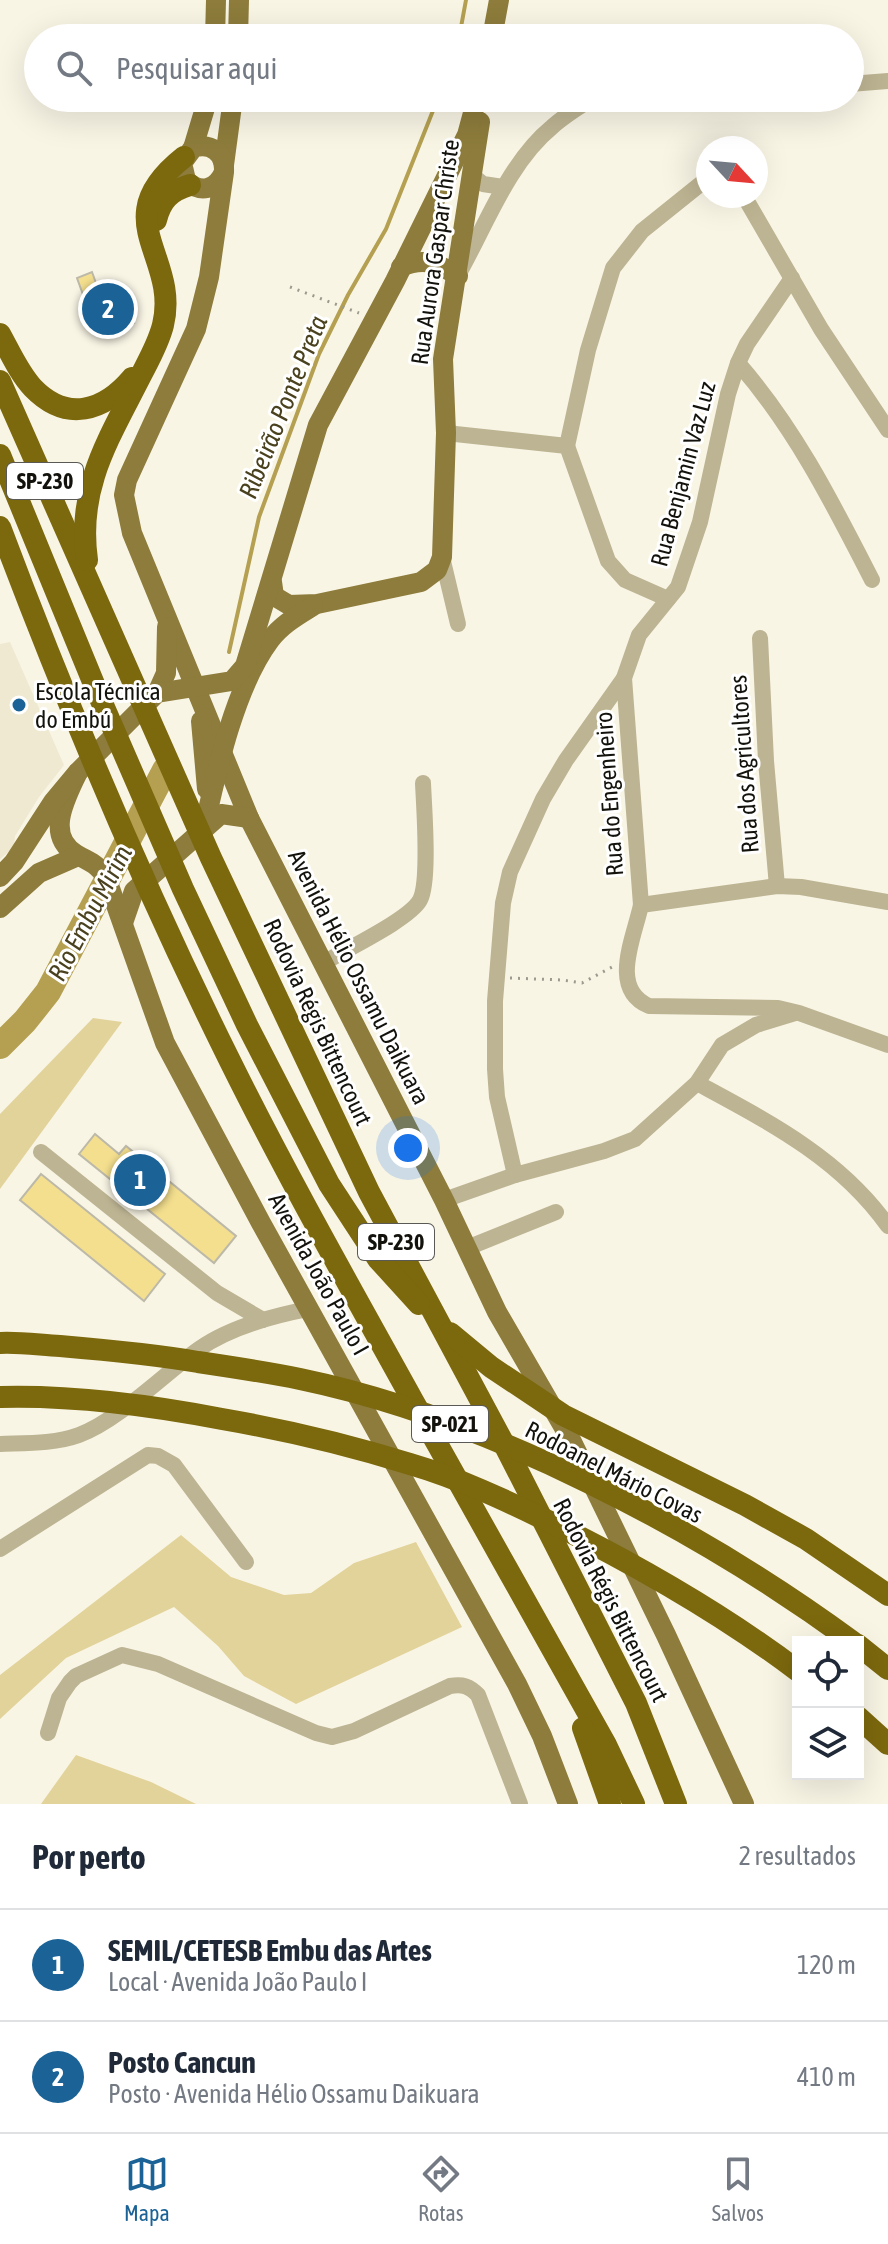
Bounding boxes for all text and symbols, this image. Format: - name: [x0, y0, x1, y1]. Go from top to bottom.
- search box: [24, 24, 864, 112]
- icon: search: [52, 46, 96, 90]
- text: Pesquisar aqui: [116, 51, 277, 85]
- north arrow: [696, 136, 768, 208]
- street label: Rua Aurora Gaspar Christe: [406, 138, 464, 366]
- pin: 2: [82, 279, 134, 339]
- water label: Ribeirão Ponte Preta: [233, 311, 333, 503]
- street label: Rua Benjamin Vaz Luz: [645, 378, 721, 569]
- road number: SP-230: [7, 463, 83, 499]
- street label: Rua dos Agricultores: [724, 674, 764, 854]
- place label: Escola Técnica do Embú: [35, 678, 161, 733]
- marker: Escola Técnica do Embú: [10, 696, 28, 714]
- street label: Rua do Engenheiro: [590, 711, 628, 877]
- water label: Rio Embu Mirim: [42, 840, 138, 986]
- street label: Avenida Hélio Ossamu Daikuara: [283, 845, 435, 1109]
- street label: Rodovia Régis Bittencourt: [258, 915, 378, 1130]
- your location: [388, 1128, 428, 1168]
- pin: 1: [114, 1150, 166, 1210]
- street label: Avenida João Paulo I: [263, 1188, 375, 1360]
- road number: SP-230: [358, 1224, 434, 1260]
- road number: SP-021: [412, 1406, 488, 1442]
- street label: Rodoanel Mário Covas: [521, 1416, 707, 1528]
- street label: Rodovia Régis Bittencourt: [548, 1494, 674, 1706]
- map controls: [792, 1636, 864, 1780]
- button: locate: [792, 1636, 864, 1708]
- button: layers: [792, 1708, 864, 1780]
- text: Por perto: [32, 1837, 146, 1876]
- text: 2 resultados: [739, 1841, 856, 1871]
- text: SEMIL/CETESB Embu das Artes: [108, 1933, 432, 1967]
- text: 1: [52, 1950, 64, 1980]
- text: 120 m: [797, 1950, 856, 1980]
- text: Local · Avenida João Paulo I: [108, 1967, 367, 1997]
- text: Posto Cancun: [108, 2045, 256, 2079]
- text: 2: [52, 2062, 64, 2092]
- text: 410 m: [797, 2062, 856, 2092]
- text: Posto · Avenida Hélio Ossamu Daikuara: [108, 2079, 480, 2109]
- tab: Mapa: [124, 2152, 170, 2226]
- tab: Rotas: [418, 2152, 464, 2226]
- tab: Salvos: [712, 2152, 764, 2226]

